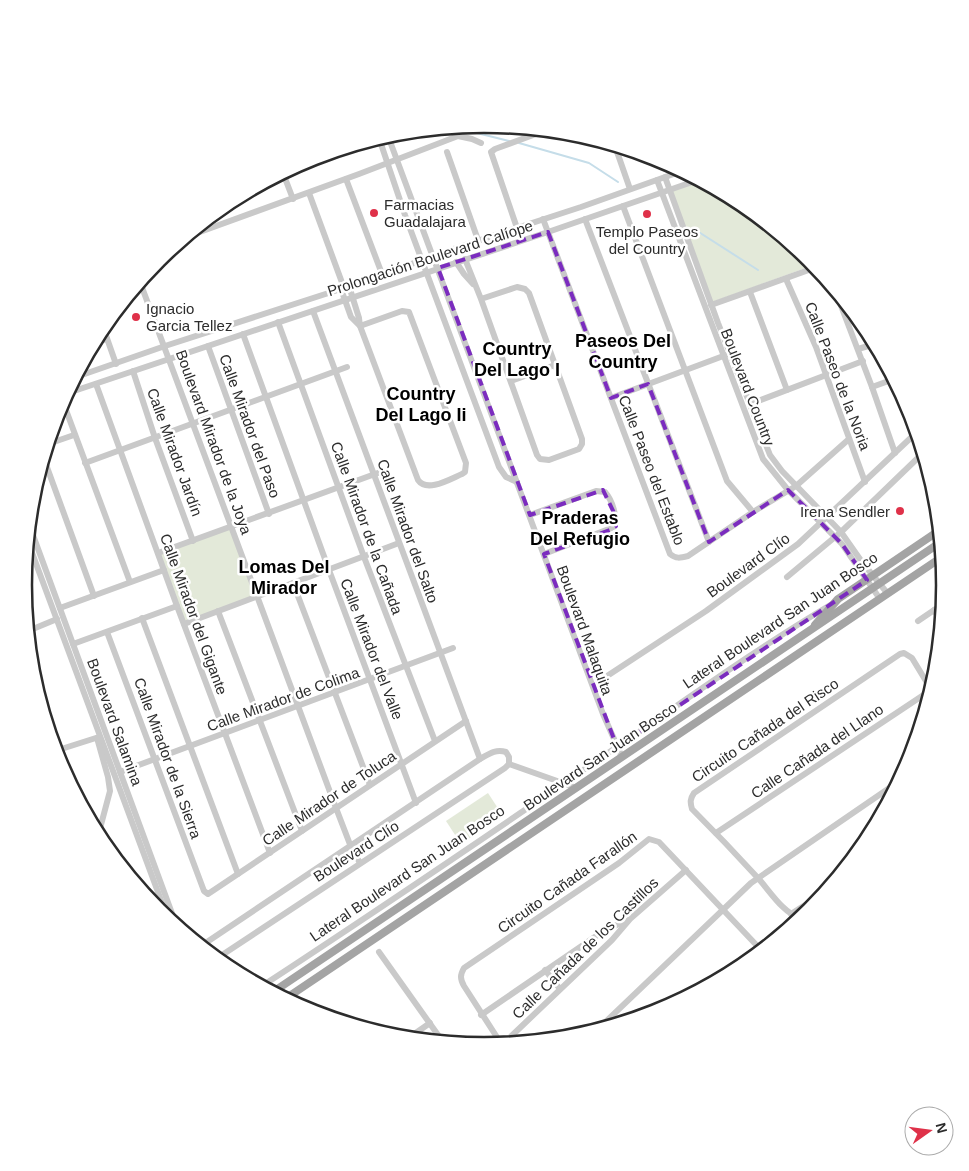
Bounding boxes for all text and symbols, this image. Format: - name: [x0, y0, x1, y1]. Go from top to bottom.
- place label: Farmacias Guadalajara: [384, 196, 466, 230]
- marker: Farmacias Guadalajara: [368, 207, 380, 219]
- marker: Templo Paseos del Country: [641, 208, 653, 220]
- street label: Prolongación Boulevard Calíope: [325, 217, 535, 299]
- place label: Templo Paseos del Country: [596, 223, 698, 257]
- street label: Calle Paseo de la Noria: [802, 299, 874, 453]
- place label: Ignacio Garcia Tellez: [146, 300, 232, 334]
- marker: Ignacio Garcia Tellez: [130, 311, 142, 323]
- street label: Boulevard Country: [718, 326, 778, 449]
- district label: Paseos Del Country: [575, 331, 671, 372]
- district label: Country Del Lago I: [474, 339, 560, 380]
- street label: Boulevard Mirador de la Joya: [173, 347, 256, 537]
- street label: Calle Mirador del Paso: [216, 352, 284, 500]
- district label: Country Del Lago Ii: [375, 384, 467, 425]
- street label: Calle Mirador Jardín: [144, 386, 206, 518]
- street label: Calle Paseo del Establo: [616, 393, 688, 547]
- street label: Calle Mirador de la Cañada: [328, 439, 406, 617]
- street label: Calle Mirador del Salto: [374, 457, 442, 605]
- place label: Irena Sendler: [800, 503, 890, 520]
- marker: Irena Sendler: [894, 505, 906, 517]
- district label: Praderas Del Refugio: [530, 508, 630, 549]
- street label: Boulevard Clío: [703, 529, 793, 601]
- street label: Calle Mirador del Gigante: [157, 531, 231, 697]
- street label: Lateral Boulevard San Juan Bosco: [679, 548, 881, 692]
- district label: Lomas Del Mirador: [238, 557, 330, 598]
- street label: Boulevard Malaquita: [554, 563, 617, 698]
- street label: Calle Mirador del Valle: [337, 576, 407, 722]
- street label: Boulevard Salamina: [84, 656, 146, 789]
- street label: Calle Mirador de Colima: [204, 663, 362, 735]
- street label: Circuito Cañada del Risco: [688, 674, 842, 786]
- street label: Calle Mirador de la Sierra: [131, 675, 205, 841]
- street label: Boulevard San Juan Bosco: [520, 698, 680, 814]
- street label: Calle Cañada del Llano: [748, 700, 886, 802]
- street label: Calle Mirador de Toluca: [259, 747, 399, 849]
- street label: Lateral Boulevard San Juan Bosco: [306, 801, 508, 945]
- street label: Boulevard Clío: [310, 817, 402, 885]
- street label: Circuito Cañada Farallón: [494, 827, 640, 937]
- street label: Calle Cañada de los Castillos: [509, 874, 661, 1022]
- north arrow: [904, 1106, 954, 1156]
- text: N: [933, 1121, 951, 1135]

